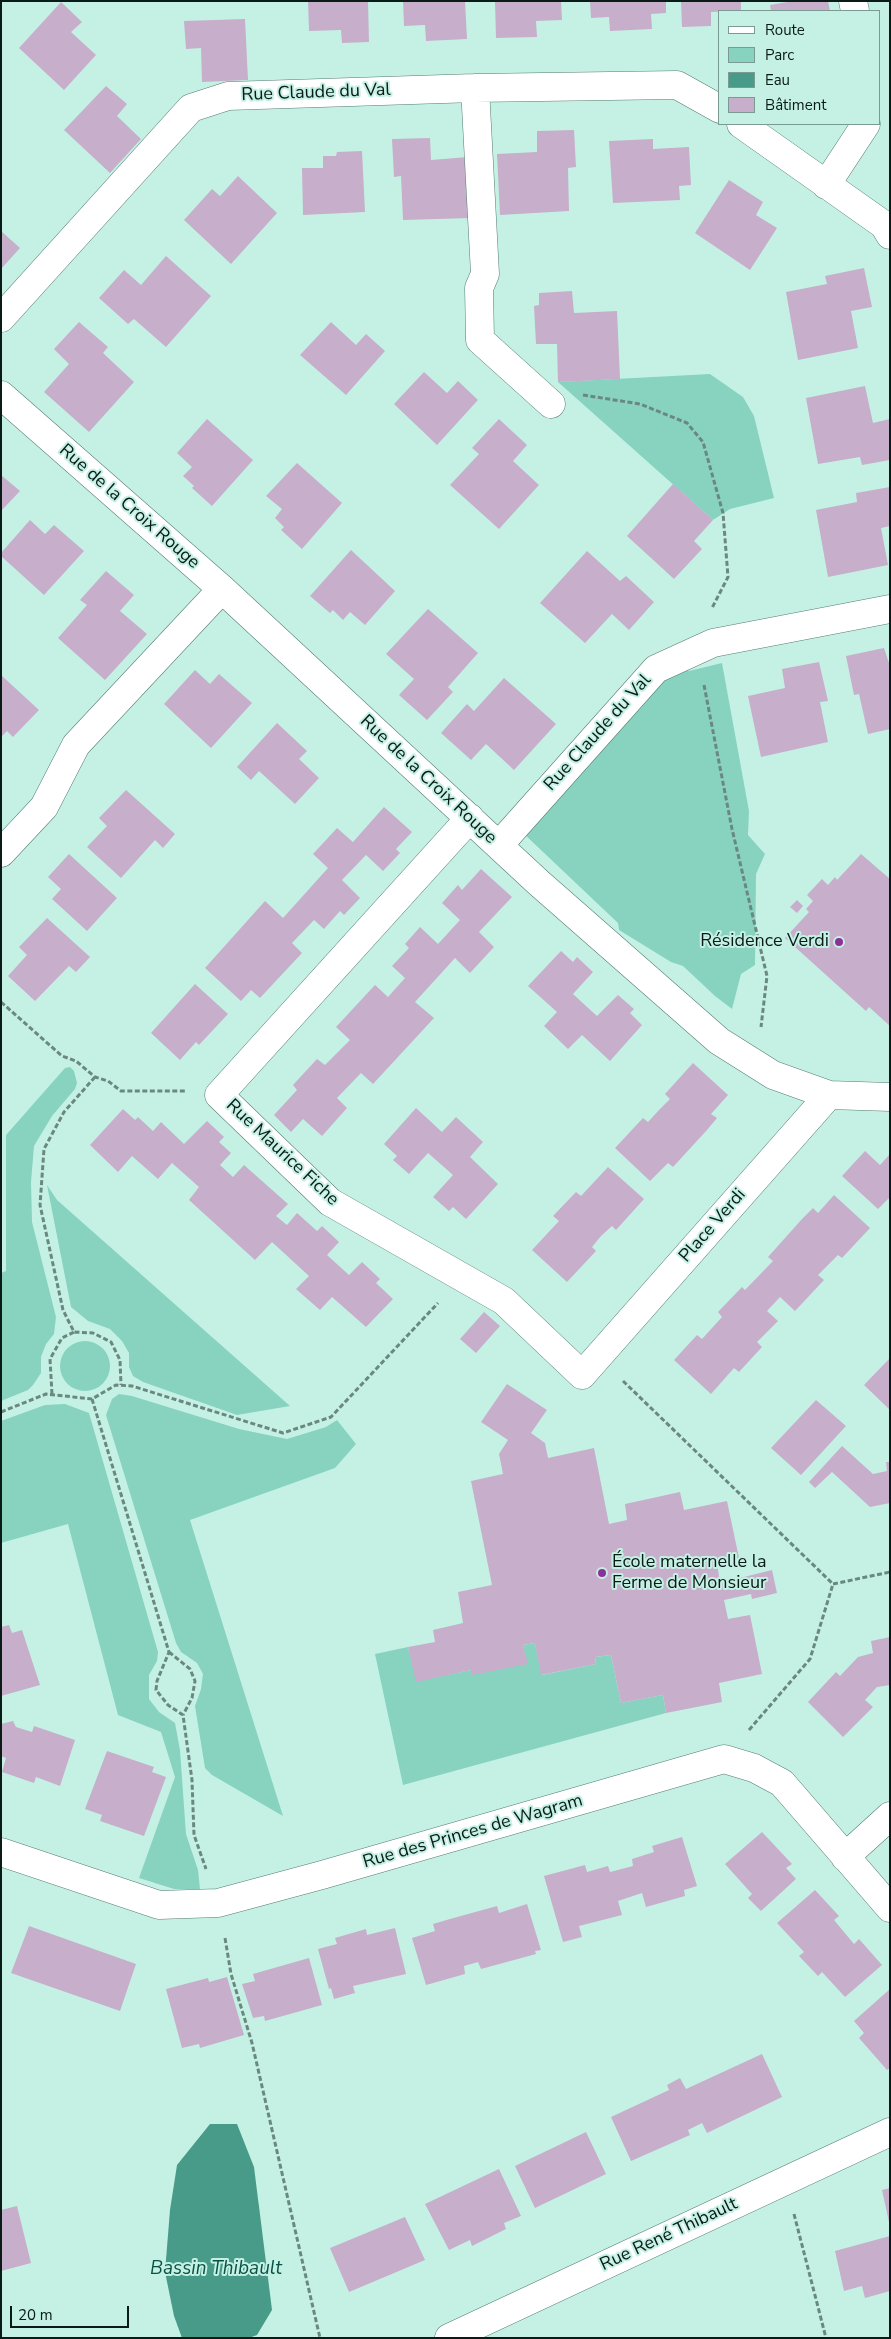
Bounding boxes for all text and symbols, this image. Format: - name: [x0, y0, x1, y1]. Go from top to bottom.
- legend: [718, 10, 881, 125]
- text: Route: [765, 20, 805, 40]
- text: Parc: [765, 45, 794, 65]
- text: Eau: [765, 70, 790, 90]
- street label: Rue Claude du Val: [241, 80, 391, 106]
- text: Bâtiment: [765, 95, 826, 115]
- street label: Rue de la Croix Rouge: [54, 440, 204, 574]
- street label: Rue Claude du Val: [540, 670, 656, 796]
- street label: Rue de la Croix Rouge: [355, 711, 501, 849]
- place label: Résidence Verdi: [700, 931, 829, 953]
- marker: Résidence Verdi: [833, 936, 845, 948]
- street label: Rue Maurice Fiche: [221, 1095, 343, 1211]
- street label: Place Verdi: [675, 1185, 751, 1267]
- place label: École maternelle la Ferme de Monsieur: [612, 1552, 767, 1595]
- marker: École maternelle la Ferme de Monsieur: [596, 1567, 608, 1579]
- street label: Rue des Princes de Wagram: [361, 1790, 585, 1874]
- street label: Rue René Thibault: [597, 2194, 741, 2276]
- water label: Bassin Thibault: [150, 2258, 282, 2280]
- scale bar: [12, 2296, 131, 2328]
- text: 20 m: [18, 2305, 53, 2325]

